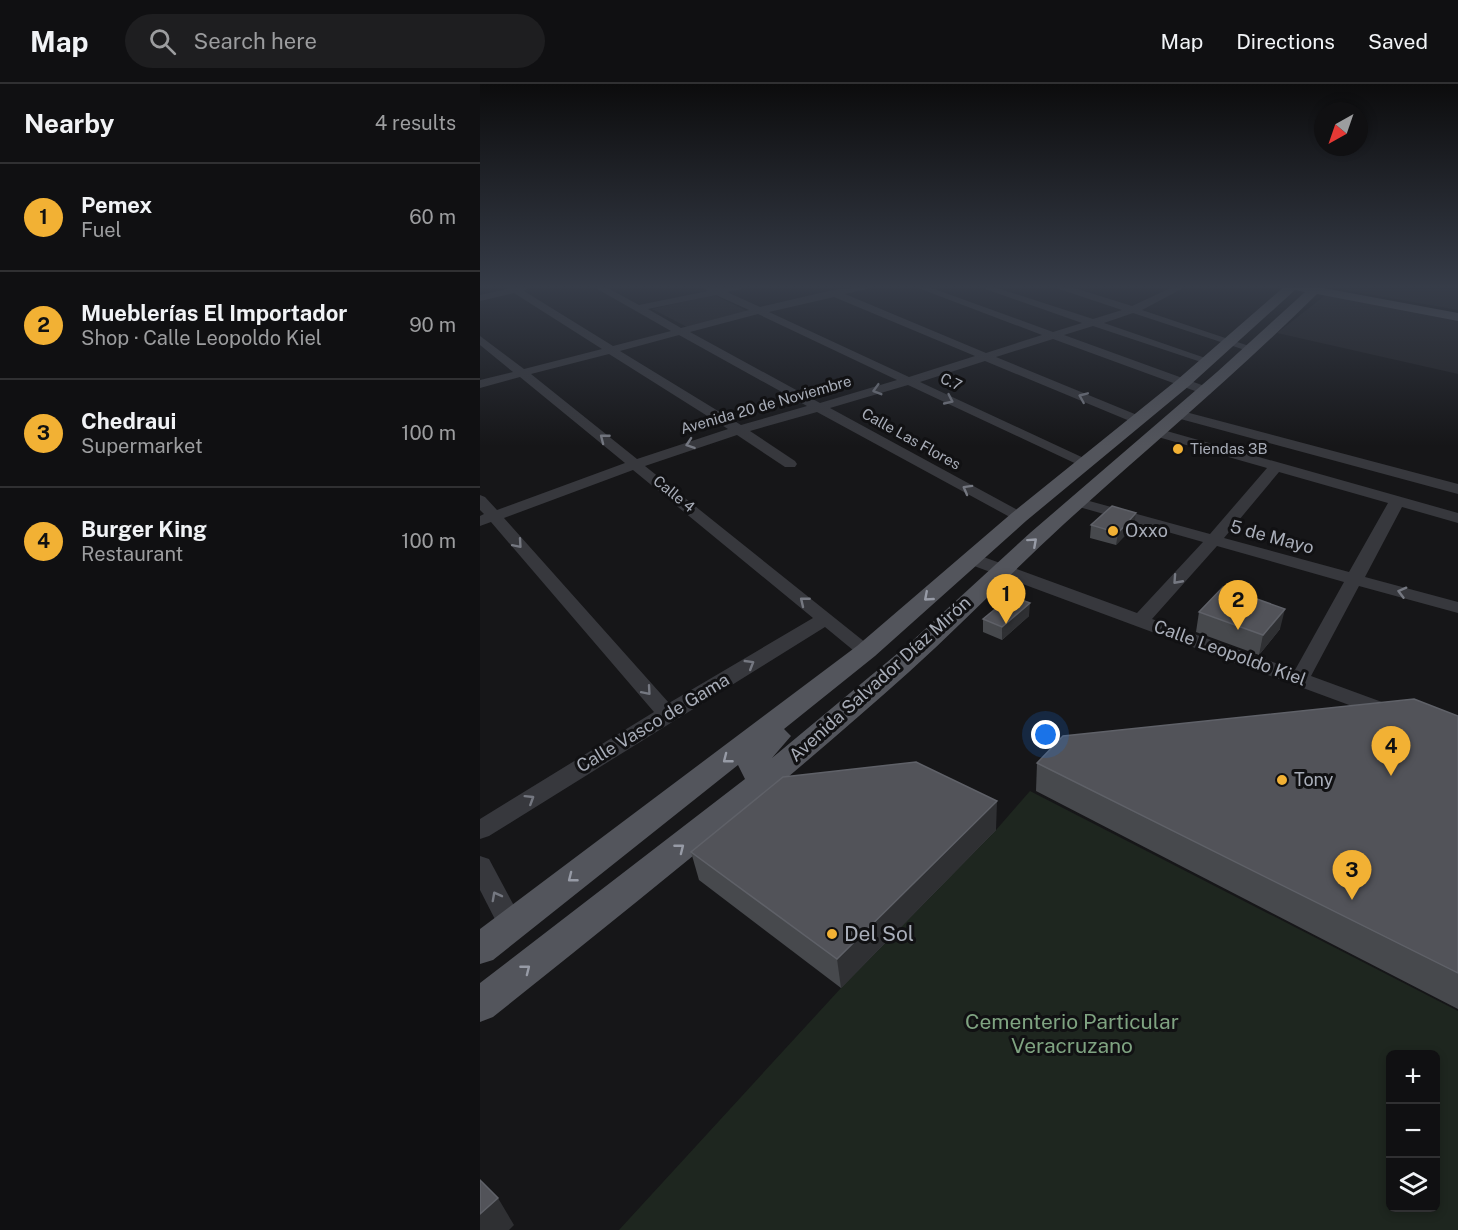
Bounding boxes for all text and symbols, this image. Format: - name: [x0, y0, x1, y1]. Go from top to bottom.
- search box: [125, 14, 545, 68]
- text: Map: [30, 25, 89, 58]
- icon: search: [146, 25, 179, 58]
- text: Search here: [194, 28, 317, 54]
- text: Map: [1161, 29, 1203, 54]
- text: Directions: [1236, 29, 1335, 54]
- text: Saved: [1368, 29, 1428, 54]
- north arrow: [1314, 102, 1368, 156]
- text: Nearby: [24, 108, 114, 139]
- text: 4 results: [375, 111, 456, 135]
- text: Pemex: [81, 192, 152, 218]
- text: 1: [39, 205, 48, 229]
- text: 60 m: [409, 205, 456, 229]
- text: Fuel: [81, 218, 122, 242]
- text: Mueblerías El Importador: [81, 300, 347, 326]
- text: 2: [37, 313, 50, 337]
- text: 90 m: [409, 313, 456, 337]
- text: Shop · Calle Leopoldo Kiel: [81, 326, 322, 350]
- street label: C.7: [938, 369, 965, 394]
- street label: Avenida 20 de Noviembre: [678, 372, 853, 437]
- one-way arrow: [872, 383, 883, 395]
- one-way arrow: [942, 392, 953, 404]
- one-way arrow: [1079, 392, 1090, 404]
- street label: Calle Las Flores: [859, 404, 964, 473]
- text: Chedraui: [81, 408, 176, 434]
- text: 3: [37, 421, 50, 445]
- text: 100 m: [401, 421, 456, 445]
- text: Supermarket: [81, 434, 203, 458]
- one-way arrow: [600, 434, 611, 445]
- one-way arrow: [685, 437, 696, 449]
- place label: Tiendas 3B: [1190, 440, 1268, 457]
- marker: Tiendas 3B: [1171, 442, 1185, 456]
- street label: Calle 4: [650, 472, 699, 515]
- one-way arrow: [963, 485, 974, 496]
- street label: 5 de Mayo: [1228, 515, 1316, 558]
- text: Burger King: [81, 516, 207, 542]
- place label: Oxxo: [1125, 520, 1168, 541]
- marker: Oxxo: [1106, 524, 1120, 538]
- text: 4: [37, 529, 50, 553]
- text: 100 m: [401, 529, 456, 553]
- one-way arrow: [511, 537, 522, 548]
- one-way arrow: [1026, 538, 1037, 549]
- text: Restaurant: [81, 542, 183, 566]
- one-way arrow: [1173, 573, 1184, 584]
- pin: 1: [986, 574, 1026, 624]
- pin: 2: [1218, 580, 1257, 630]
- one-way arrow: [1397, 587, 1407, 599]
- one-way arrow: [924, 590, 935, 601]
- street label: Avenida Salvador Díaz Mirón: [785, 592, 975, 766]
- one-way arrow: [800, 597, 811, 608]
- street label: Calle Leopoldo Kiel: [1151, 615, 1309, 690]
- one-way arrow: [744, 660, 754, 671]
- street label: Calle Vasco de Gama: [573, 669, 733, 777]
- one-way arrow: [640, 684, 651, 695]
- your location: [1031, 720, 1060, 749]
- pin: 4: [1372, 726, 1410, 776]
- one-way arrow: [722, 751, 733, 762]
- place label: Tony: [1294, 769, 1334, 790]
- marker: Tony: [1275, 773, 1289, 787]
- one-way arrow: [524, 794, 534, 806]
- one-way arrow: [673, 845, 684, 856]
- pin: 3: [1332, 850, 1372, 900]
- one-way arrow: [568, 871, 579, 882]
- one-way arrow: [492, 891, 503, 902]
- place label: Del Sol: [844, 921, 914, 946]
- marker: Del Sol: [825, 927, 839, 941]
- one-way arrow: [519, 965, 530, 976]
- park label: Cementerio Particular Veracruzano: [965, 1009, 1179, 1058]
- map controls: [1386, 1050, 1440, 1212]
- button: +: [1386, 1050, 1440, 1104]
- button: −: [1386, 1104, 1440, 1158]
- button: layers: [1386, 1158, 1440, 1212]

